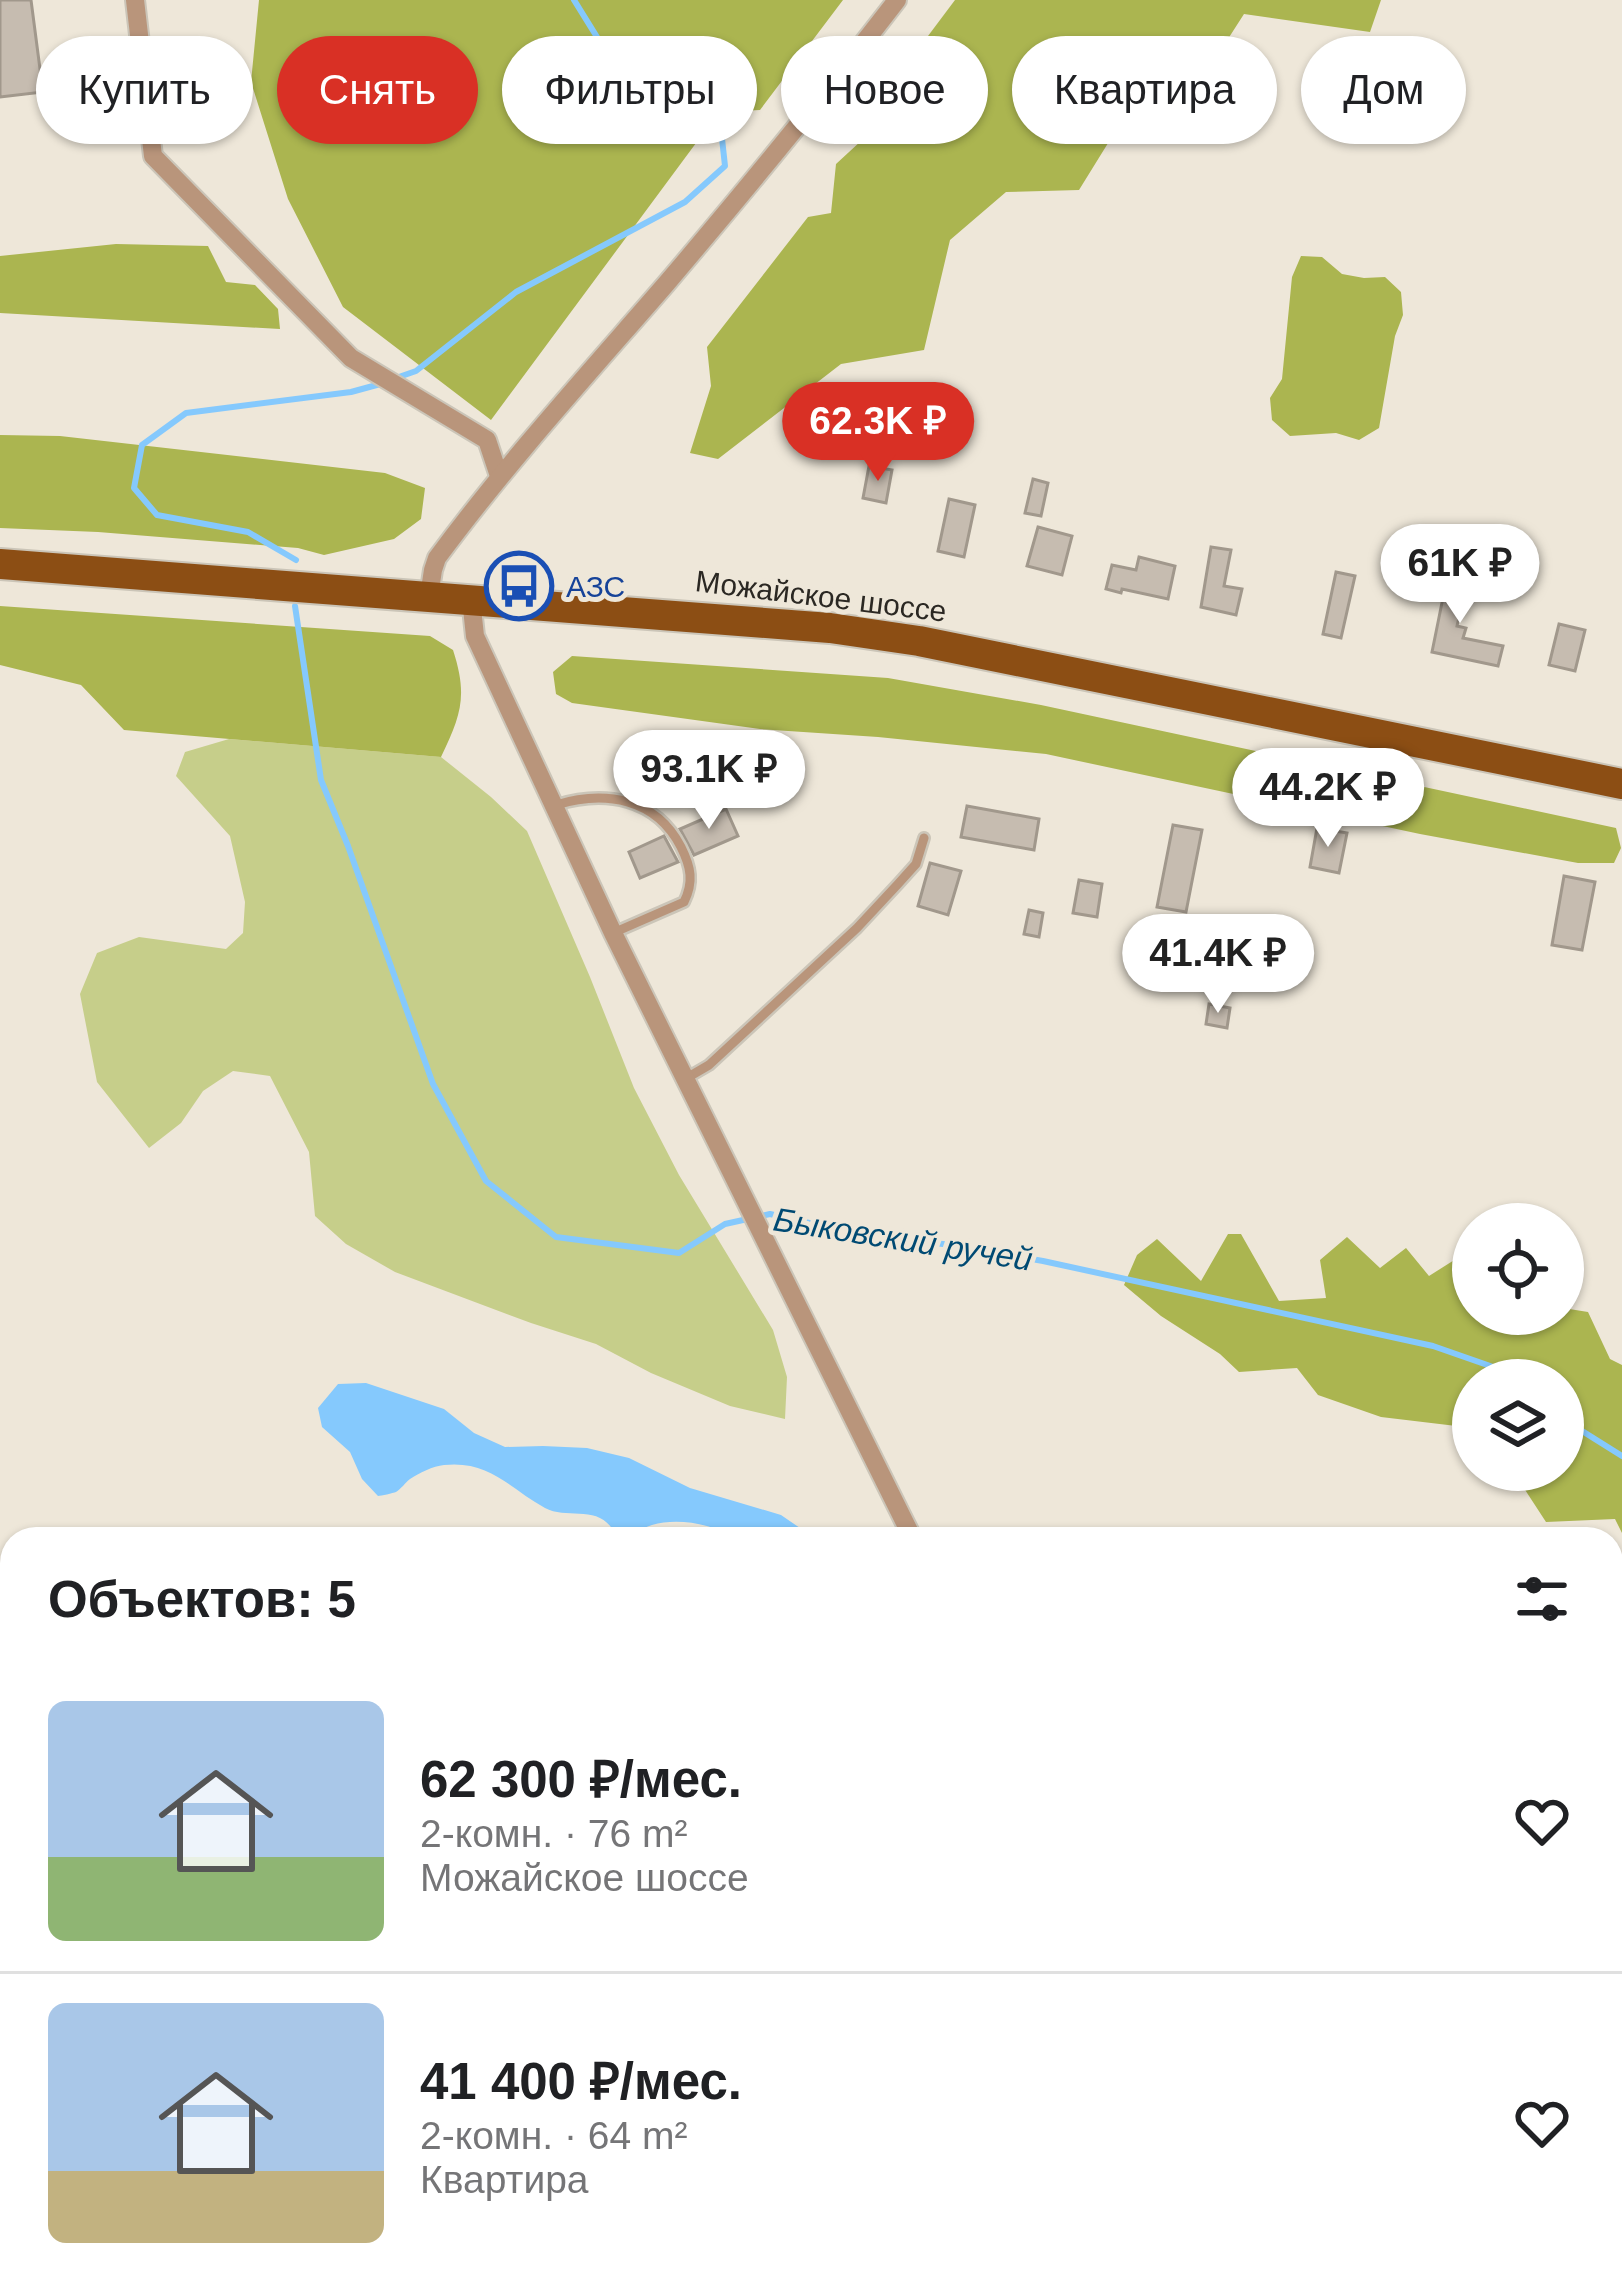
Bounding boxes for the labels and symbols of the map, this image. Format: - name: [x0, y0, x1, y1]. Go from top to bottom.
- pin: 62.3K ₽: [767, 382, 989, 484]
- pin: 61K ₽: [1376, 524, 1544, 626]
- bus stop icon: АЗС: [484, 551, 554, 621]
- street label: Можайское шоссе: [694, 564, 948, 628]
- place label: АЗС: [566, 570, 625, 603]
- pin: 93.1K ₽: [598, 730, 820, 832]
- pin: 44.2K ₽: [1217, 748, 1439, 850]
- pin: 41.4K ₽: [1107, 914, 1329, 1016]
- water label: Быковский ручей: [771, 1200, 1035, 1278]

